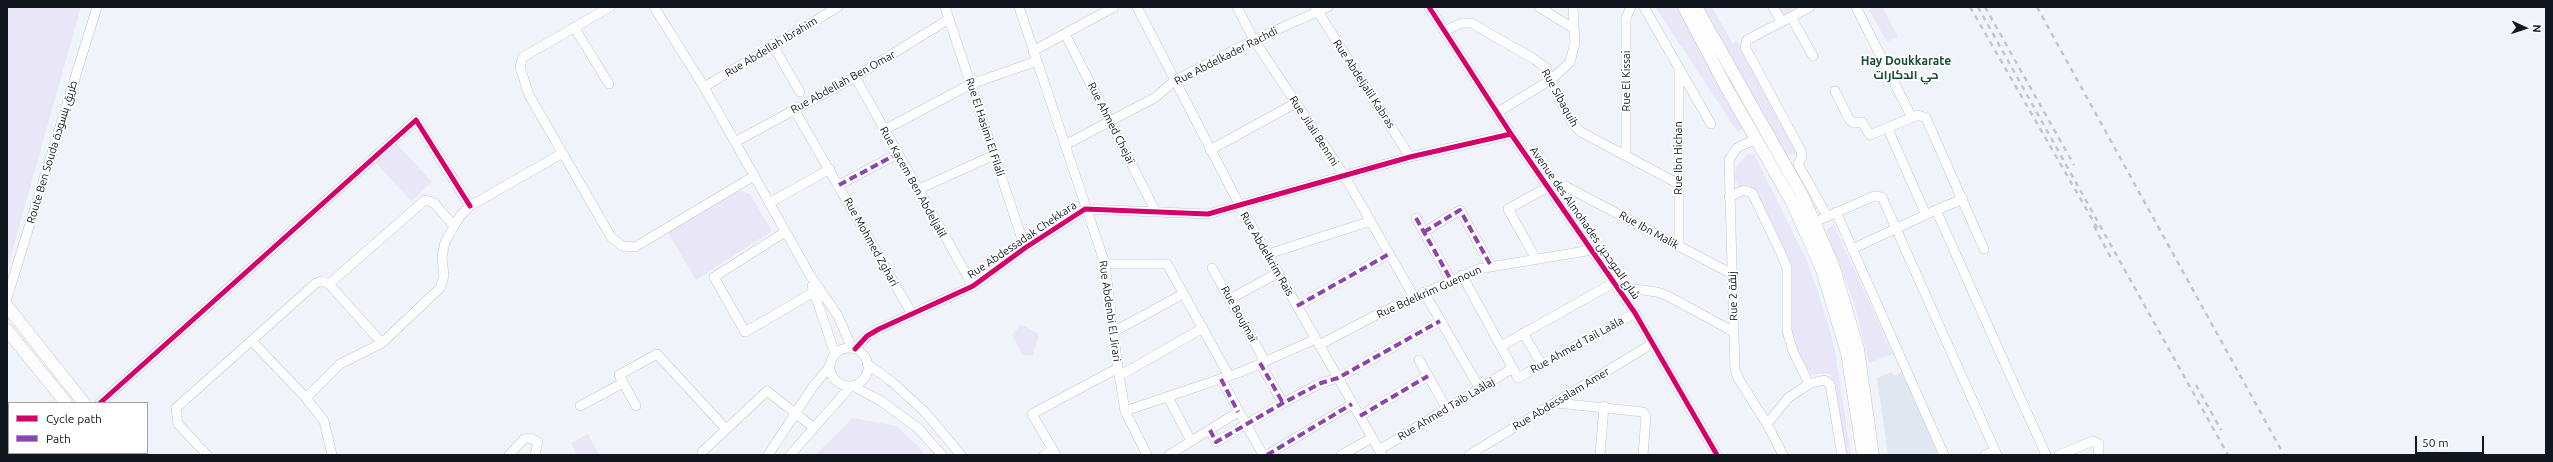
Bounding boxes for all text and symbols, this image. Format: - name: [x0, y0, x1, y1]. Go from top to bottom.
- north arrow: [2505, 8, 2545, 48]
- street label: Rue Abdellah Ibrahim: [722, 14, 820, 80]
- street label: Rue Abdelkader Rachdi: [1172, 24, 1280, 88]
- text: N: [2531, 24, 2543, 33]
- street label: Rue Abdeljalil Kabras: [1330, 37, 1398, 131]
- street label: Rue Abdellah Ben Omar: [788, 48, 898, 116]
- street label: Rue El Kissai: [1619, 51, 1633, 111]
- district label: Hay Doukkarate حي الدكارات: [1861, 54, 1951, 82]
- street label: Rue Sibaquih: [1539, 67, 1581, 129]
- street label: Rue El Hasimi El Filali: [963, 76, 1007, 178]
- street label: Route Ben Souda طريق بنسودة: [24, 79, 80, 225]
- street label: Rue Ahmed Chejaï: [1085, 80, 1137, 166]
- street label: Rue Jilali Bennni: [1286, 93, 1342, 169]
- street label: Rue Ibn Hichan: [1671, 121, 1685, 195]
- street label: Rue Kacem Ben Abdeljalil: [877, 124, 949, 240]
- street label: Avenue des Almohades شارع الموحدين: [1527, 144, 1643, 302]
- street label: Rue Mohmed Zghari: [841, 195, 901, 289]
- street label: Rue Abdessadak Chekkara: [965, 199, 1079, 281]
- street label: Rue Ibn Malik: [1617, 208, 1681, 252]
- street label: Rue Abdelkrim Raïs: [1238, 210, 1296, 298]
- street label: Rue Abdenbi El Jirari: [1096, 260, 1124, 362]
- street label: Rue Bdelkrim Guenoun: [1375, 263, 1483, 321]
- street label: Rue 2 زنقة: [1726, 271, 1740, 321]
- street label: Rue Boujmaï: [1218, 284, 1260, 344]
- street label: Rue Ahmed Tail Laâla: [1528, 314, 1626, 376]
- street label: Rue Abdessalam Amer: [1510, 365, 1612, 433]
- street label: Rue Ahmed Taib Laâlaj: [1395, 375, 1497, 443]
- legend: [8, 402, 148, 454]
- text: Cycle path: [46, 412, 102, 425]
- scale bar: [2417, 428, 2486, 454]
- text: Path: [46, 432, 71, 445]
- text: 50 m: [2422, 436, 2449, 449]

